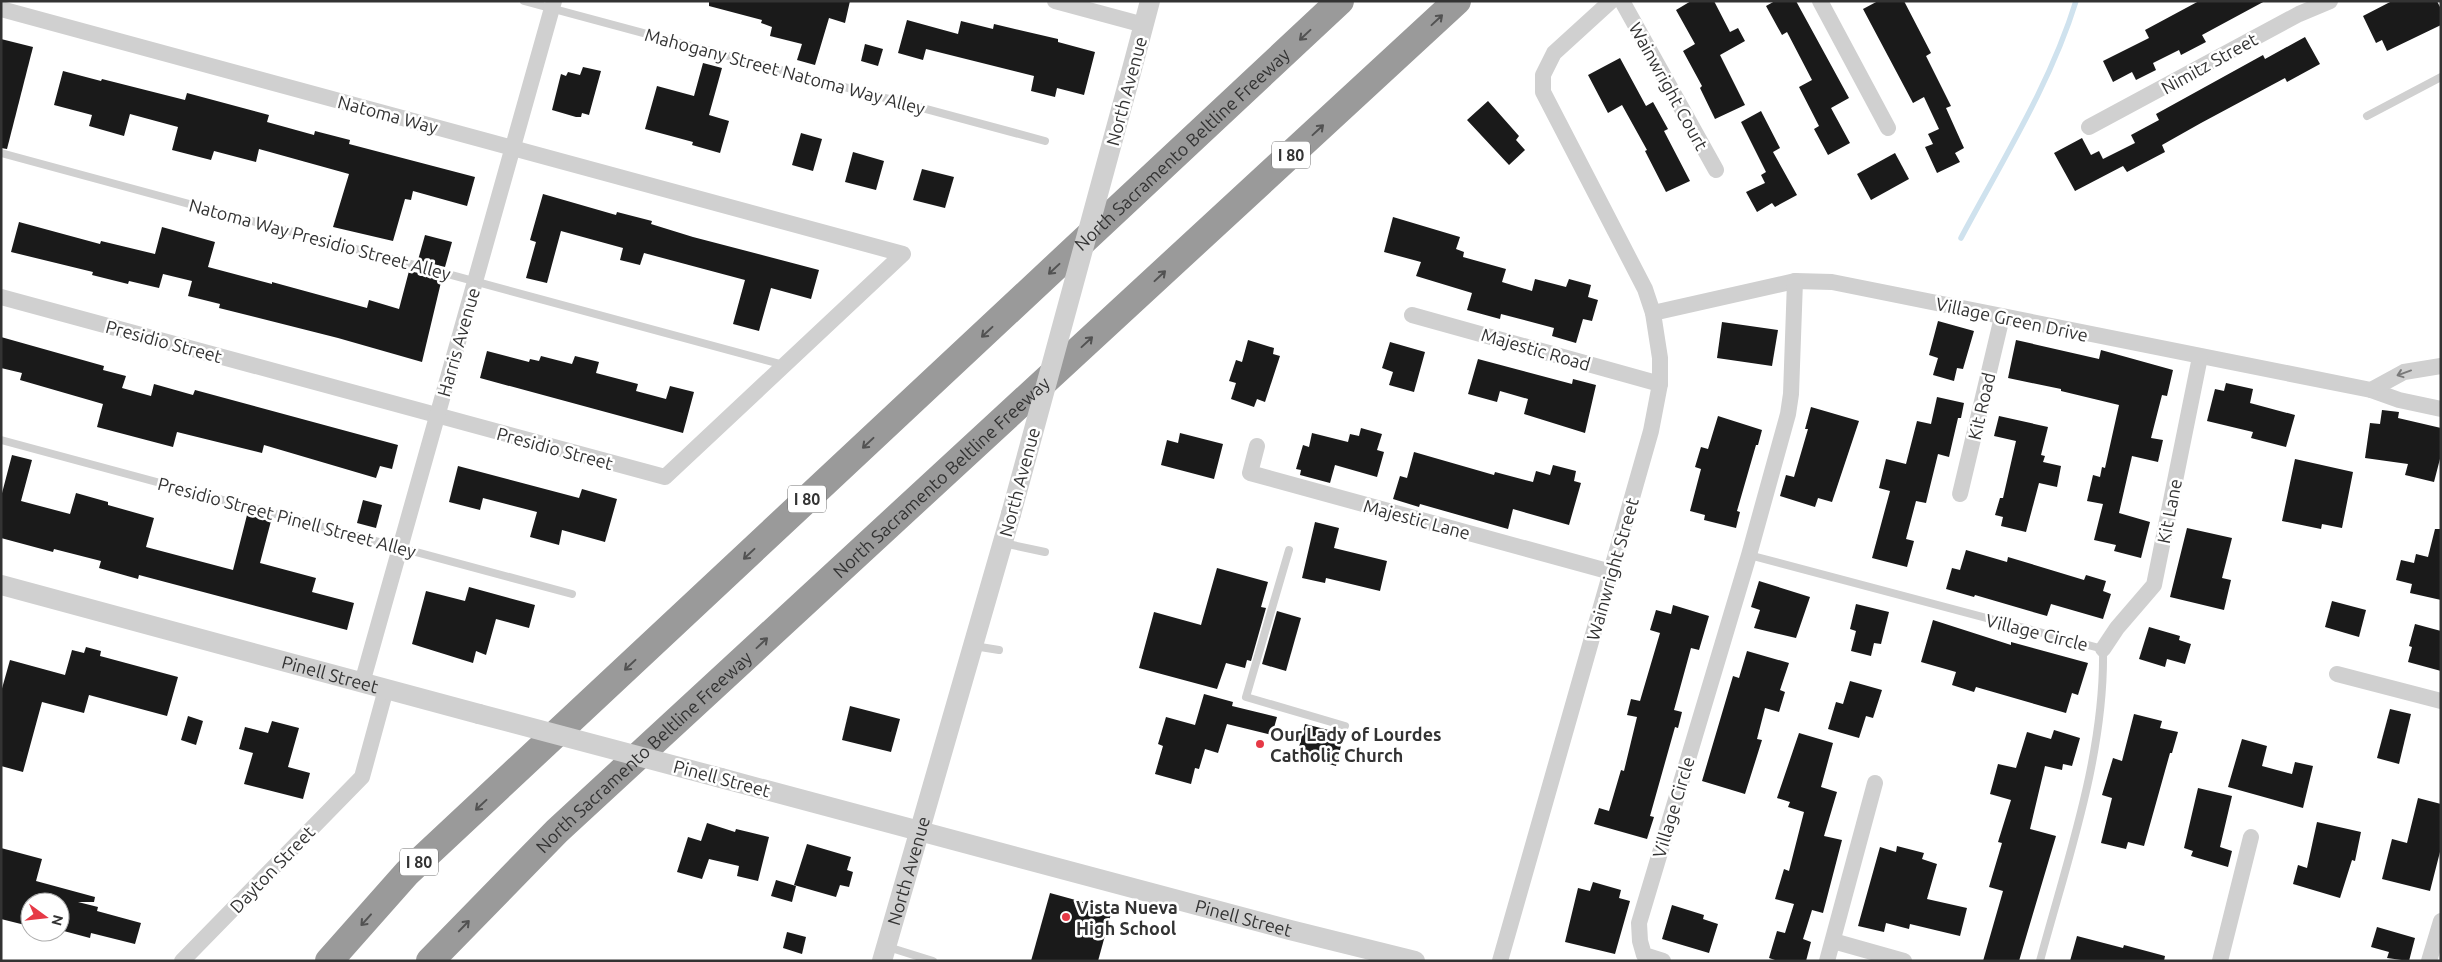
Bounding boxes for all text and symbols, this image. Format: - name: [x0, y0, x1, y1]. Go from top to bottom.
- one-way arrow: [1431, 14, 1444, 26]
- street label: Wainwright Court: [1626, 19, 1712, 153]
- street label: Mahogany Street Natoma Way Alley: [643, 24, 928, 118]
- street label: Nimitz Street: [2157, 28, 2261, 98]
- one-way arrow: [1298, 29, 1311, 41]
- street label: North Avenue: [1102, 34, 1150, 148]
- street label: North Sacramento Beltline Freeway: [1070, 44, 1294, 254]
- street label: Natoma Way: [336, 91, 441, 137]
- one-way arrow: [1311, 124, 1324, 136]
- road number: I 80: [1272, 142, 1310, 168]
- street label: Natoma Way Presidio Street Alley: [187, 194, 453, 284]
- one-way arrow: [1048, 263, 1061, 275]
- one-way arrow: [1153, 270, 1166, 282]
- street label: Harris Avenue: [433, 285, 483, 399]
- street label: Village Green Drive: [1934, 293, 2090, 345]
- street label: Presidio Street: [104, 316, 224, 366]
- street label: Majestic Road: [1479, 324, 1593, 374]
- one-way arrow: [980, 326, 993, 338]
- one-way arrow: [1081, 336, 1094, 348]
- one-way arrow: [2397, 369, 2413, 378]
- street label: Kit Road: [1964, 370, 1998, 442]
- street label: North Sacramento Beltline Freeway: [829, 372, 1053, 581]
- street label: Presidio Street: [495, 423, 615, 473]
- street label: North Avenue: [995, 425, 1043, 539]
- one-way arrow: [861, 437, 874, 449]
- street label: Presidio Street Pinell Street Alley: [156, 473, 419, 561]
- street label: Kit Lane: [2153, 477, 2185, 545]
- road number: I 80: [788, 486, 826, 512]
- street label: Majestic Lane: [1361, 495, 1473, 543]
- street label: Wainwright Street: [1582, 495, 1642, 643]
- one-way arrow: [743, 548, 755, 560]
- street label: Village Circle: [1984, 610, 2090, 654]
- one-way arrow: [755, 637, 768, 649]
- street label: North Sacramento Beltline Freeway: [532, 647, 756, 857]
- street label: Pinell Street: [280, 651, 381, 696]
- one-way arrow: [624, 659, 637, 671]
- place label: Our Lady of Lourdes Catholic Church: [1270, 724, 1442, 765]
- marker: Our Lady of Lourdes Catholic Church: [1254, 738, 1266, 750]
- street label: Village Circle: [1648, 754, 1698, 860]
- street label: Pinell Street: [672, 756, 772, 800]
- one-way arrow: [474, 799, 487, 811]
- street label: North Avenue: [883, 814, 933, 927]
- street label: Dayton Street: [226, 821, 318, 917]
- road number: I 80: [400, 849, 438, 876]
- north arrow: [20, 892, 70, 942]
- street label: Pinell Street: [1193, 895, 1294, 940]
- place label: Vista Nueva High School: [1076, 897, 1178, 938]
- marker: Vista Nueva High School: [1060, 911, 1072, 923]
- text: N: [48, 913, 67, 927]
- one-way arrow: [360, 913, 372, 926]
- one-way arrow: [458, 920, 470, 932]

